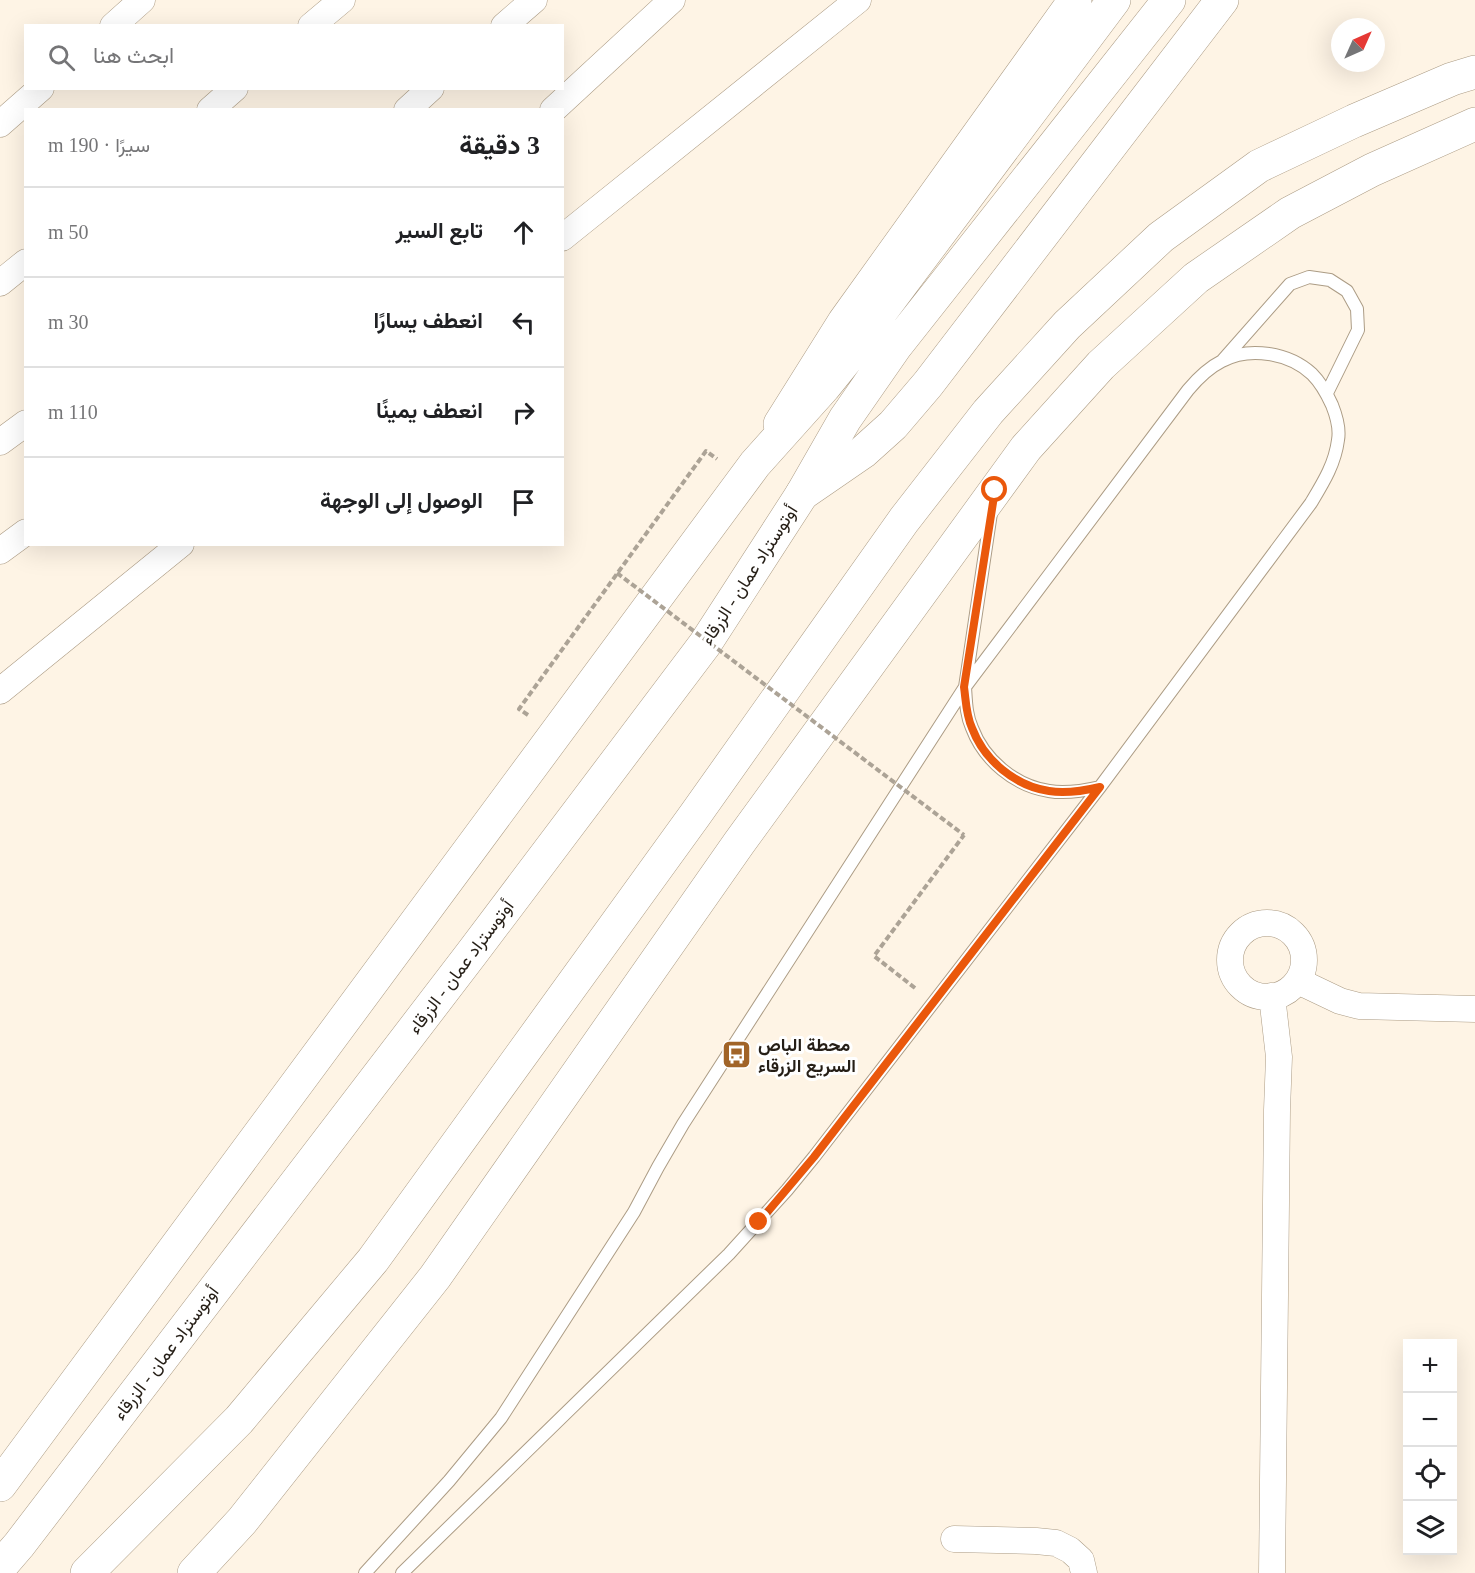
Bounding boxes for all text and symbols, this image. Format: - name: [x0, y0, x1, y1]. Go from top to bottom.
- north arrow: [1331, 18, 1385, 72]
- search box: [24, 24, 564, 90]
- icon: search: [45, 41, 78, 74]
- text: ابحث هنا: [93, 43, 174, 68]
- text: 3 دقيقة: [459, 131, 540, 160]
- text: سيرًا · 190 m: [48, 134, 150, 156]
- icon: ahead: [507, 216, 540, 249]
- text: تابع السير: [395, 218, 483, 243]
- text: 50 m: [48, 221, 89, 243]
- icon: left: [507, 306, 540, 339]
- text: انعطف يسارًا: [373, 308, 483, 333]
- text: 30 m: [48, 311, 89, 333]
- icon: right: [507, 396, 540, 429]
- text: انعطف يمينًا: [376, 398, 483, 423]
- text: 110 m: [48, 401, 98, 423]
- route start: [981, 476, 1007, 502]
- icon: arrive: [507, 486, 540, 519]
- text: الوصول إلى الوجهة: [320, 488, 483, 513]
- street label: أوتوستراد عمان - الزرقاء: [696, 502, 802, 649]
- street label: أوتوستراد عمان - الزرقاء: [404, 896, 519, 1038]
- place label: محطة الباص السريع الزرقاء: [758, 1035, 856, 1078]
- bus stop icon: محطة الباص السريع الزرقاء: [721, 1039, 753, 1071]
- route end: [745, 1208, 771, 1234]
- street label: أوتوستراد عمان - الزرقاء: [109, 1282, 224, 1424]
- map controls: [1403, 1339, 1457, 1555]
- button: +: [1403, 1339, 1457, 1393]
- button: −: [1403, 1393, 1457, 1447]
- button: locate: [1403, 1447, 1457, 1501]
- button: layers: [1403, 1501, 1457, 1555]

